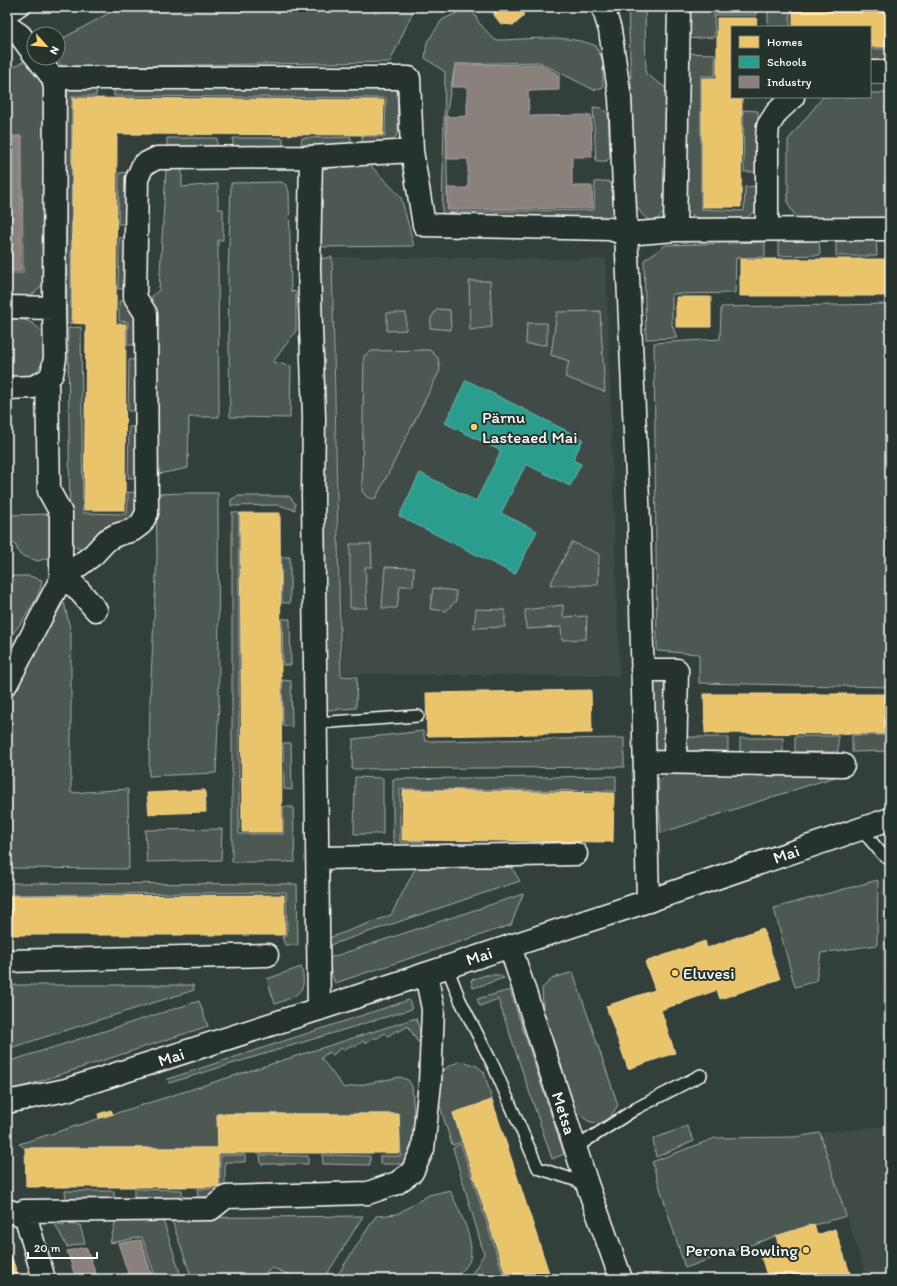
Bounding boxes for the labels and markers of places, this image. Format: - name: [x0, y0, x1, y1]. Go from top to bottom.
- place label: Pärnu Lasteaed Mai: [482, 407, 578, 447]
- marker: Pärnu Lasteaed Mai: [469, 422, 479, 432]
- place label: Eluvesi: [683, 963, 735, 983]
- marker: Eluvesi: [670, 968, 680, 978]
- place label: Perona Bowling: [685, 1240, 798, 1260]
- marker: Perona Bowling: [801, 1245, 811, 1255]

